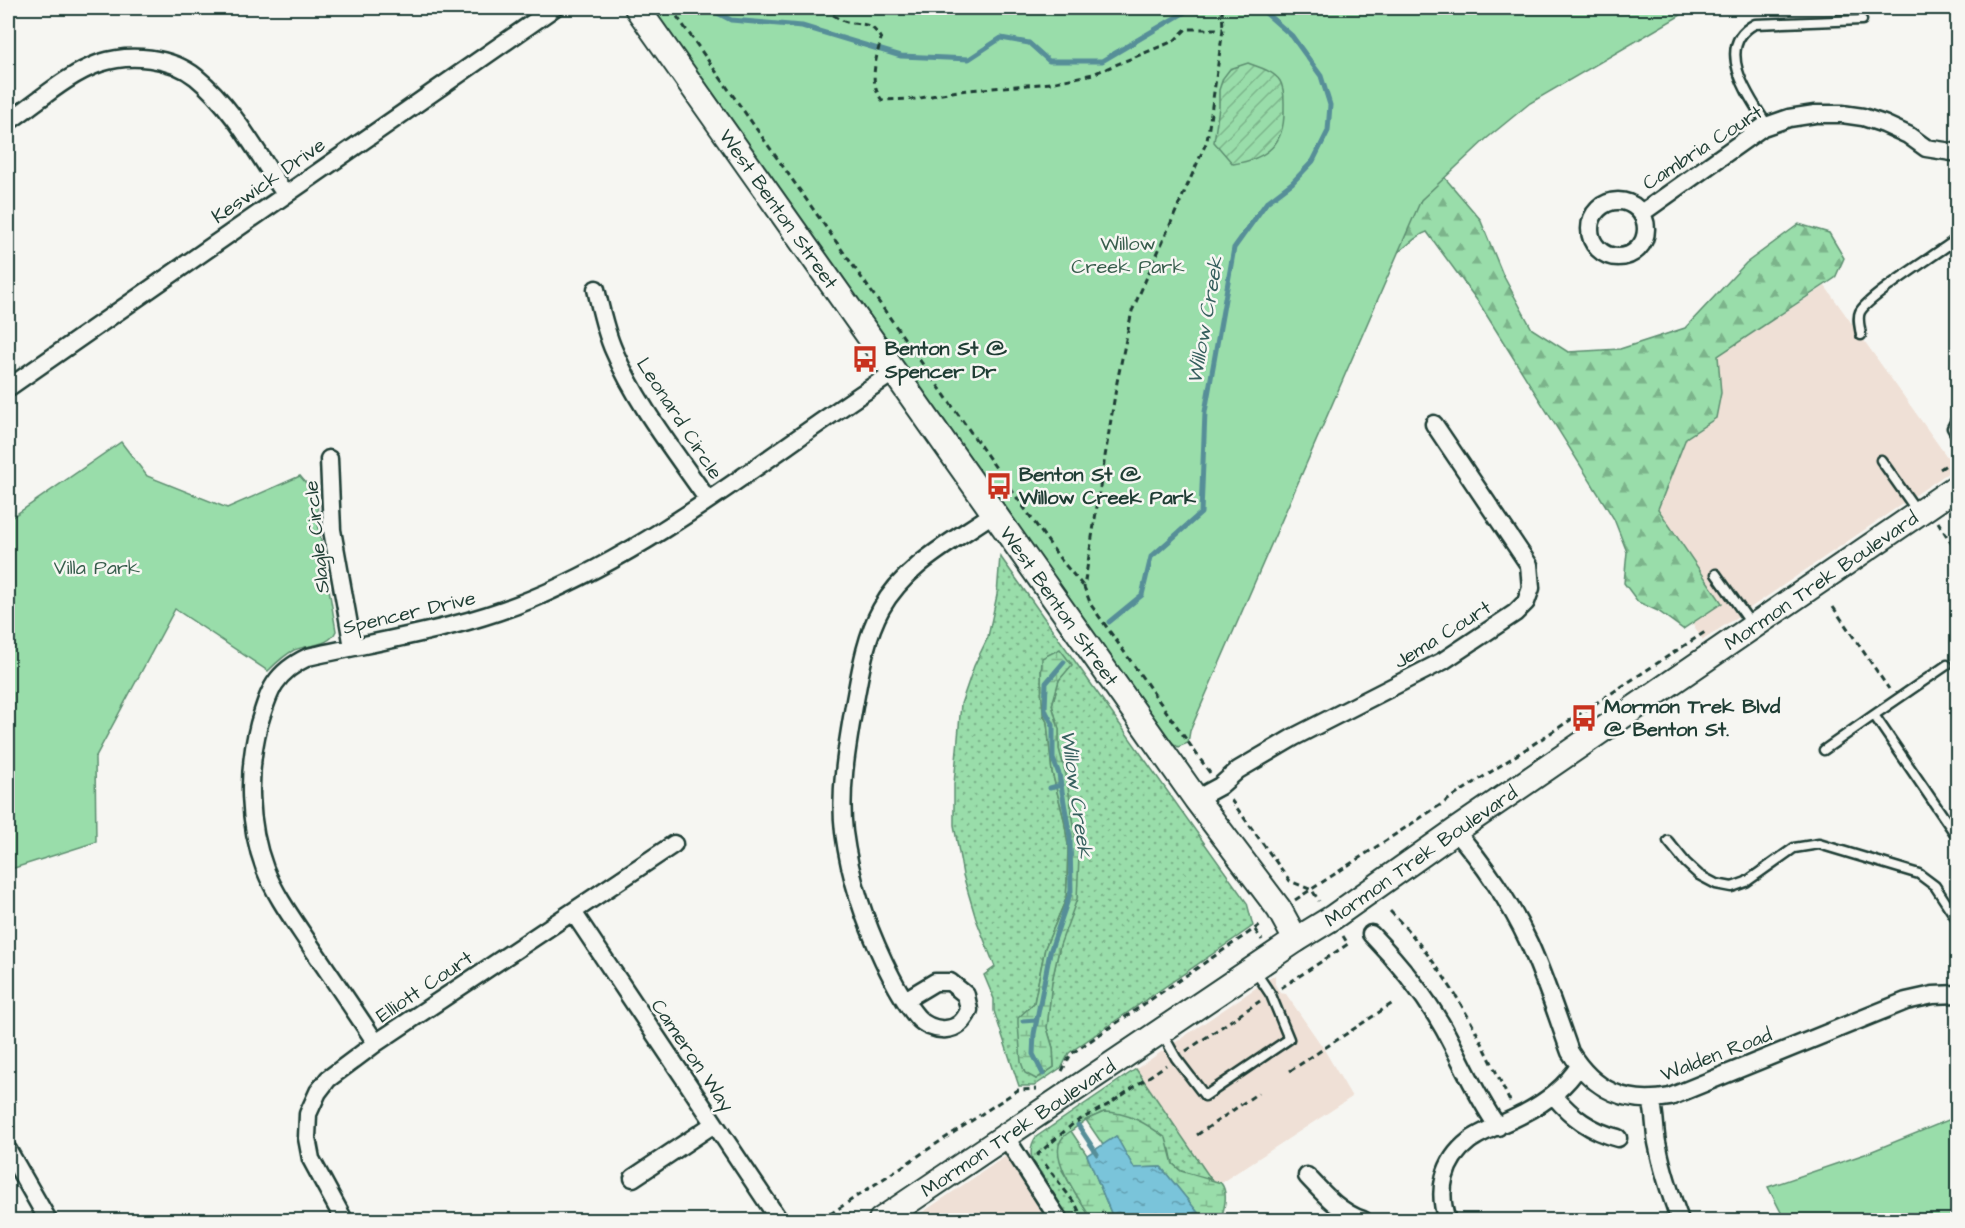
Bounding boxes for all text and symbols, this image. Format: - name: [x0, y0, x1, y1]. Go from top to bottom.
- street label: Cambria Court: [1637, 98, 1768, 197]
- street label: West Benton Street: [712, 124, 844, 295]
- street label: Keswick Drive: [206, 131, 331, 231]
- park label: Willow Creek Park: [1071, 230, 1185, 281]
- water label: Willow Creek: [1180, 253, 1231, 386]
- place label: Benton St @ Spencer Dr: [884, 335, 1007, 386]
- bus stop icon: Benton St @ Spencer Dr: [850, 344, 880, 374]
- street label: Leonard Circle: [629, 352, 729, 485]
- place label: Benton St @ Willow Creek Park: [1018, 461, 1197, 512]
- bus stop icon: Benton St @ Willow Creek Park: [984, 471, 1014, 501]
- street label: Slagle Circle: [297, 479, 338, 595]
- street label: Mormon Trek Boulevard: [1719, 504, 1924, 657]
- street label: West Benton Street: [992, 521, 1125, 692]
- park label: Villa Park: [54, 554, 140, 582]
- street label: Spencer Drive: [340, 584, 479, 642]
- street label: Jema Court: [1389, 594, 1497, 676]
- place label: Mormon Trek Blvd @ Benton St.: [1604, 693, 1781, 744]
- bus stop icon: Mormon Trek Blvd @ Benton St.: [1569, 703, 1599, 733]
- water label: Willow Creek: [1053, 728, 1100, 861]
- street label: Mormon Trek Boulevard: [1319, 779, 1523, 934]
- street label: Elliott Court: [371, 944, 479, 1030]
- street label: Cameron Way: [643, 993, 740, 1118]
- street label: Walden Road: [1657, 1021, 1776, 1089]
- street label: Mormon Trek Boulevard: [915, 1053, 1121, 1204]

